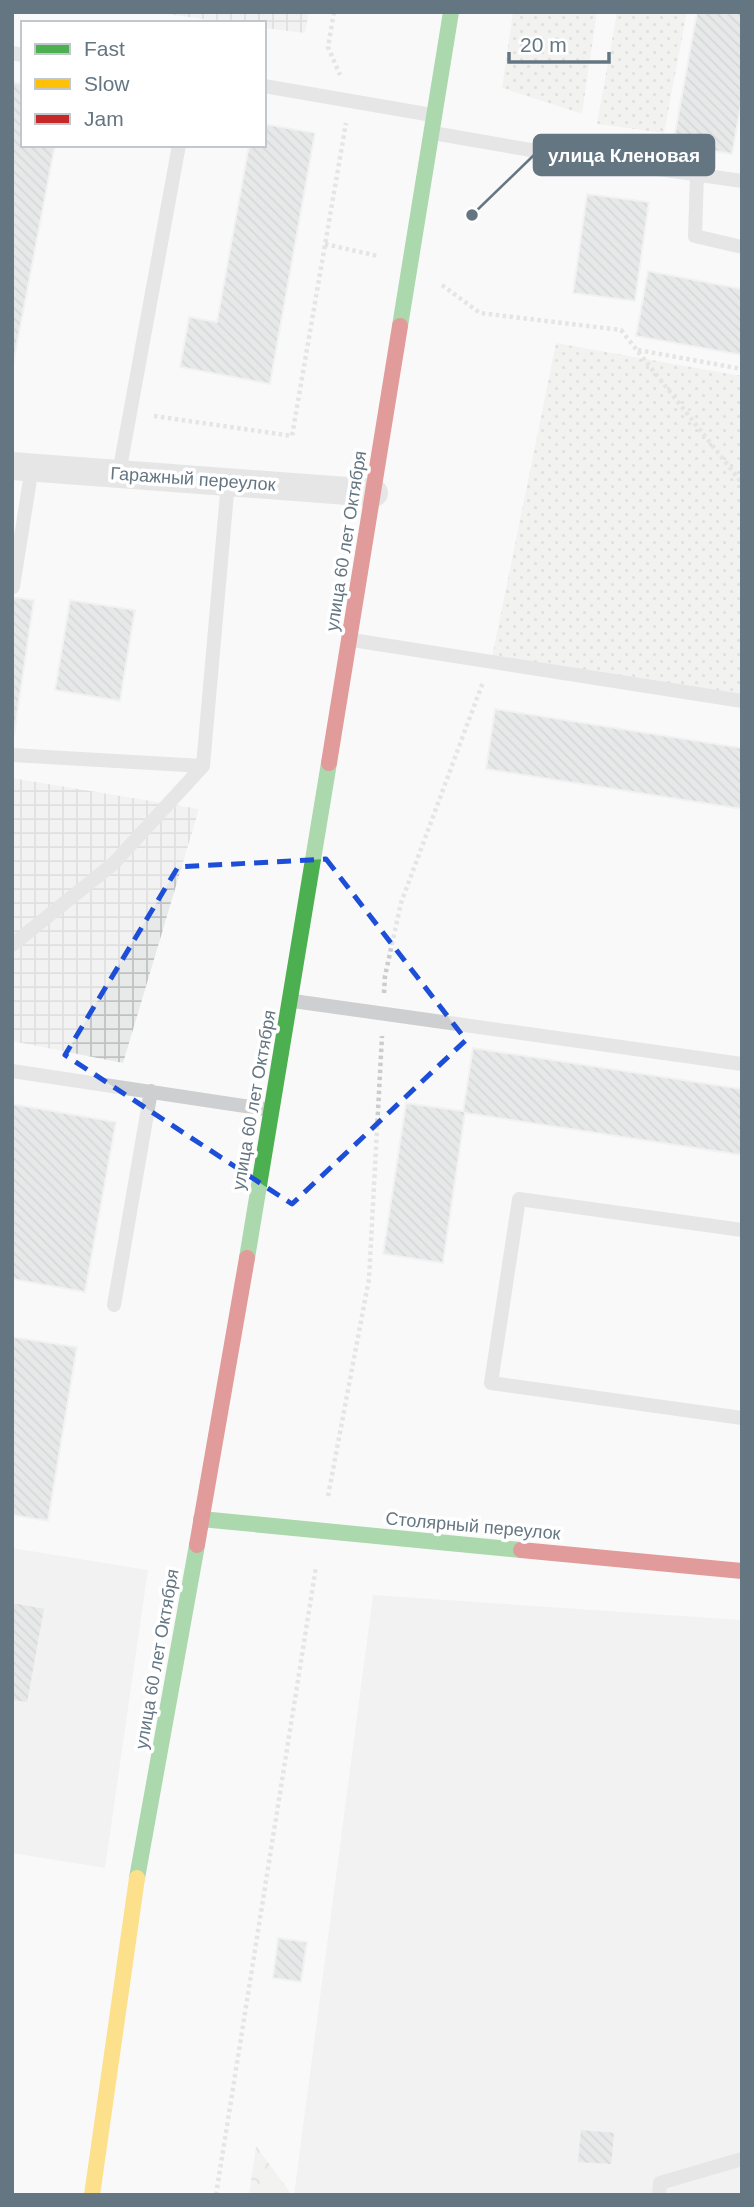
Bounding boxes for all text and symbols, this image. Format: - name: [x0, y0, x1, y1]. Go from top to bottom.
- legend: [21, 21, 266, 147]
- scale bar: [509, 21, 609, 65]
- text: 20 m: [520, 33, 567, 56]
- text: Fast: [84, 37, 125, 60]
- text: Slow: [84, 72, 130, 95]
- text: Jam: [84, 107, 124, 130]
- callout: улица Кленовая: [534, 135, 714, 175]
- text: улица Кленовая: [548, 145, 700, 166]
- street label: улица 60 лет Октября: [322, 449, 370, 633]
- street label: Гаражный переулок: [110, 463, 276, 495]
- street label: улица 60 лет Октября: [228, 1008, 280, 1192]
- street label: Столярный переулок: [385, 1508, 561, 1544]
- street label: улица 60 лет Октября: [131, 1567, 183, 1751]

